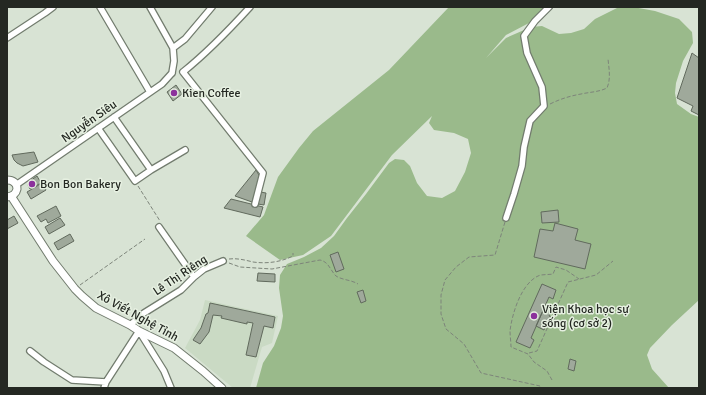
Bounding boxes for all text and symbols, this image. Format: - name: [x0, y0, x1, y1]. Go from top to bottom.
- place label: Kien Coffee: [182, 86, 241, 101]
- marker: Kien Coffee: [169, 88, 179, 98]
- street label: Nguyễn Siêu: [59, 97, 120, 146]
- place label: Bon Bon Bakery: [40, 177, 121, 192]
- marker: Bon Bon Bakery: [27, 179, 37, 189]
- street label: Lê Thị Riêng: [150, 252, 210, 299]
- street label: Xô Viết Nghệ Tỉnh: [95, 288, 181, 345]
- place label: Viện Khoa học sự sống (cơ sở 2): [542, 302, 629, 331]
- marker: Viện Khoa học sự sống (cơ sở 2): [529, 311, 539, 321]

